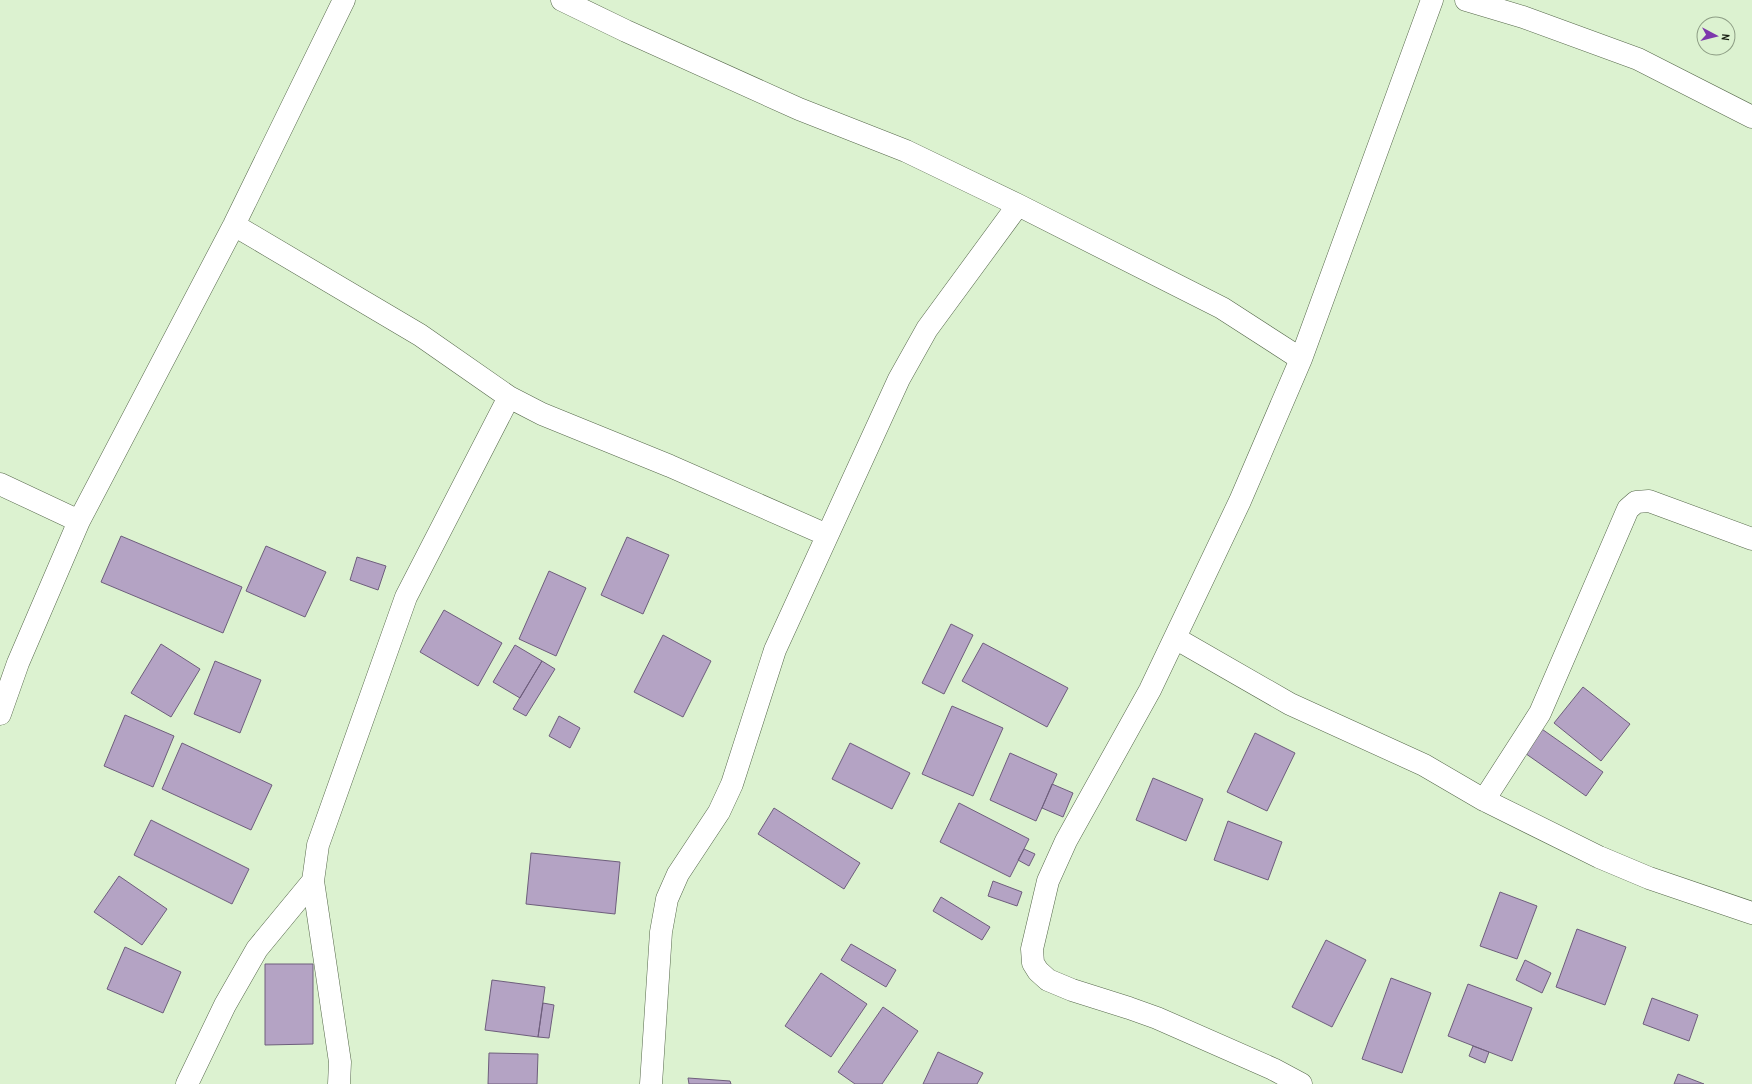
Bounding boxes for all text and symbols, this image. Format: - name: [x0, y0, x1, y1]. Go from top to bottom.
- north arrow: [1696, 16, 1736, 56]
- text: N: [1719, 33, 1733, 41]

